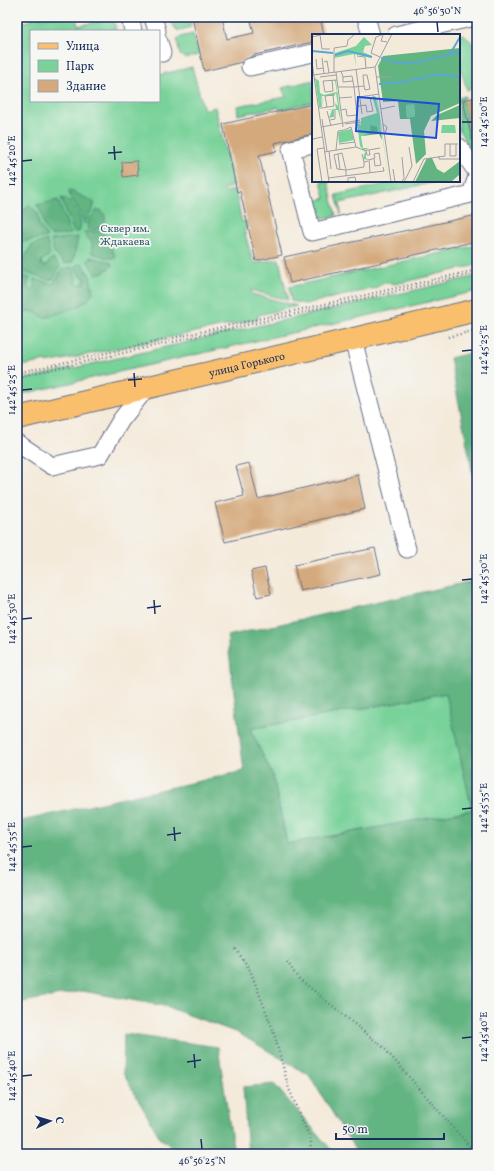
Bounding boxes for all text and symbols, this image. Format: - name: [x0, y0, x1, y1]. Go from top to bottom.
- text: 46°56'30"N: [413, 4, 462, 18]
- legend: [30, 30, 160, 102]
- inset map: [312, 34, 460, 182]
- text: Улица: [66, 39, 99, 55]
- text: Парк: [66, 59, 94, 75]
- text: Здание: [66, 79, 106, 95]
- text: 142°45'20"E: [477, 97, 491, 147]
- text: 142°45'20"E: [5, 136, 19, 186]
- park label: Сквер им. Ждакаева: [100, 222, 151, 250]
- text: 142°45'25"E: [477, 325, 491, 375]
- street label: улица Горького: [207, 349, 287, 382]
- text: 142°45'25"E: [5, 365, 19, 415]
- text: 142°45'30"E: [477, 554, 491, 604]
- text: 142°45'30"E: [5, 594, 19, 644]
- text: 142°45'35"E: [477, 783, 491, 833]
- text: 142°45'35"E: [5, 822, 19, 872]
- text: 142°45'40"E: [477, 1012, 491, 1062]
- text: 142°45'40"E: [5, 1051, 19, 1101]
- north arrow: [30, 1101, 70, 1141]
- scale bar: [336, 1115, 444, 1141]
- text: С: [51, 1116, 66, 1124]
- text: 50 m: [342, 1122, 368, 1138]
- text: 46°56'25"N: [178, 1154, 226, 1168]

